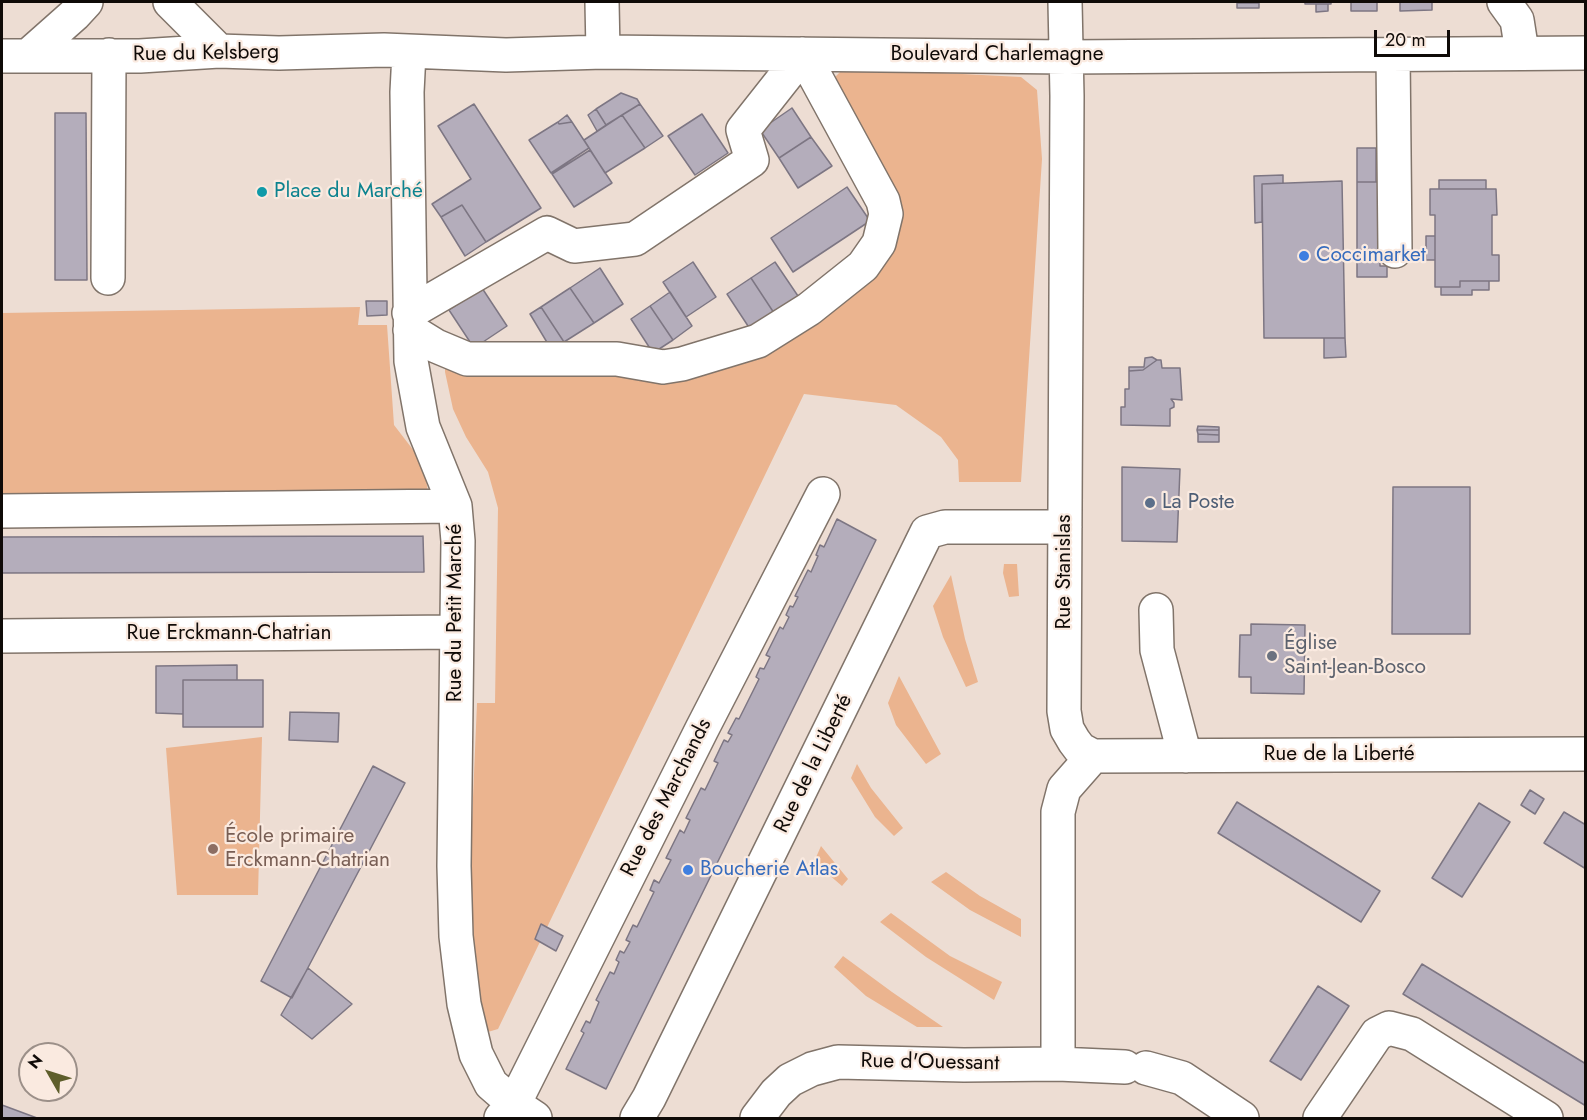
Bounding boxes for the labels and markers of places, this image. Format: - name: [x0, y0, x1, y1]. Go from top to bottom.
- place label: Place du Marché: [274, 179, 423, 205]
- marker: Place du Marché: [255, 185, 269, 199]
- place label: Coccimarket: [1316, 243, 1426, 269]
- marker: Coccimarket: [1297, 249, 1311, 263]
- place label: La Poste: [1162, 490, 1235, 516]
- marker: La Poste: [1143, 496, 1157, 510]
- place label: Église Saint-Jean-Bosco: [1284, 631, 1426, 681]
- marker: Église Saint-Jean-Bosco: [1265, 649, 1279, 663]
- place label: École primaire Erckmann-Chatrian: [225, 824, 390, 874]
- marker: École primaire Erckmann-Chatrian: [206, 842, 220, 856]
- place label: Boucherie Atlas: [700, 857, 838, 883]
- marker: Boucherie Atlas: [681, 863, 695, 877]

